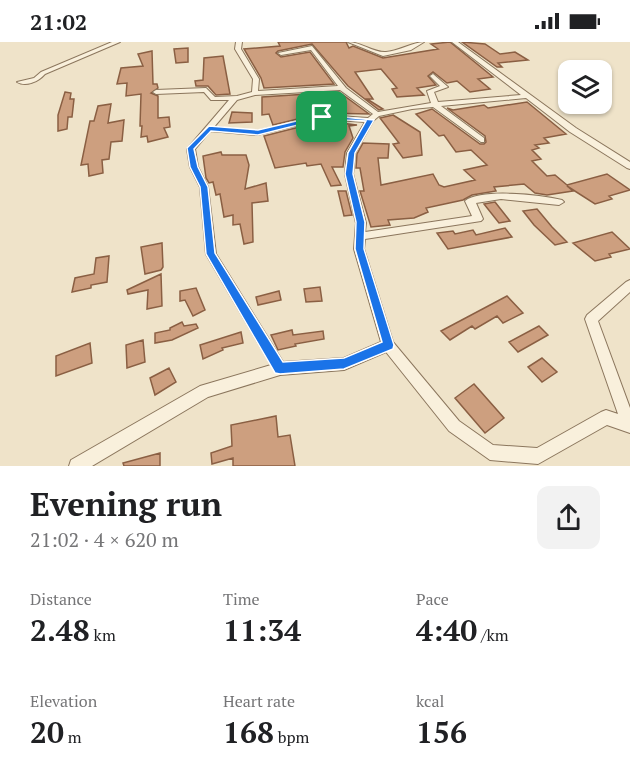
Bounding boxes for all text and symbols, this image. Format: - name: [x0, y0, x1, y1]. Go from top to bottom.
- text: 21:02: [30, 7, 87, 36]
- map controls: [558, 60, 612, 114]
- button: layers: [558, 60, 612, 114]
- pin: [296, 91, 347, 142]
- icon: arrive: [305, 100, 338, 133]
- text: Evening run: [30, 482, 222, 525]
- button: share: [537, 486, 600, 549]
- text: 21:02 · 4 × 620 m: [30, 526, 179, 553]
- text: Distance: [30, 588, 92, 610]
- text: Time: [223, 588, 260, 610]
- text: Pace: [416, 588, 449, 610]
- text: 2.48: [30, 610, 90, 650]
- text: 11:34: [223, 610, 301, 650]
- text: 4:40: [416, 610, 477, 650]
- text: km: [90, 624, 116, 646]
- text: /km: [477, 624, 509, 646]
- text: Elevation: [30, 690, 97, 712]
- text: Heart rate: [223, 690, 295, 712]
- text: kcal: [416, 690, 444, 712]
- text: 20: [30, 712, 64, 752]
- text: 168: [223, 712, 274, 752]
- text: 156: [416, 712, 467, 752]
- text: m: [64, 726, 82, 748]
- text: bpm: [274, 726, 309, 748]

